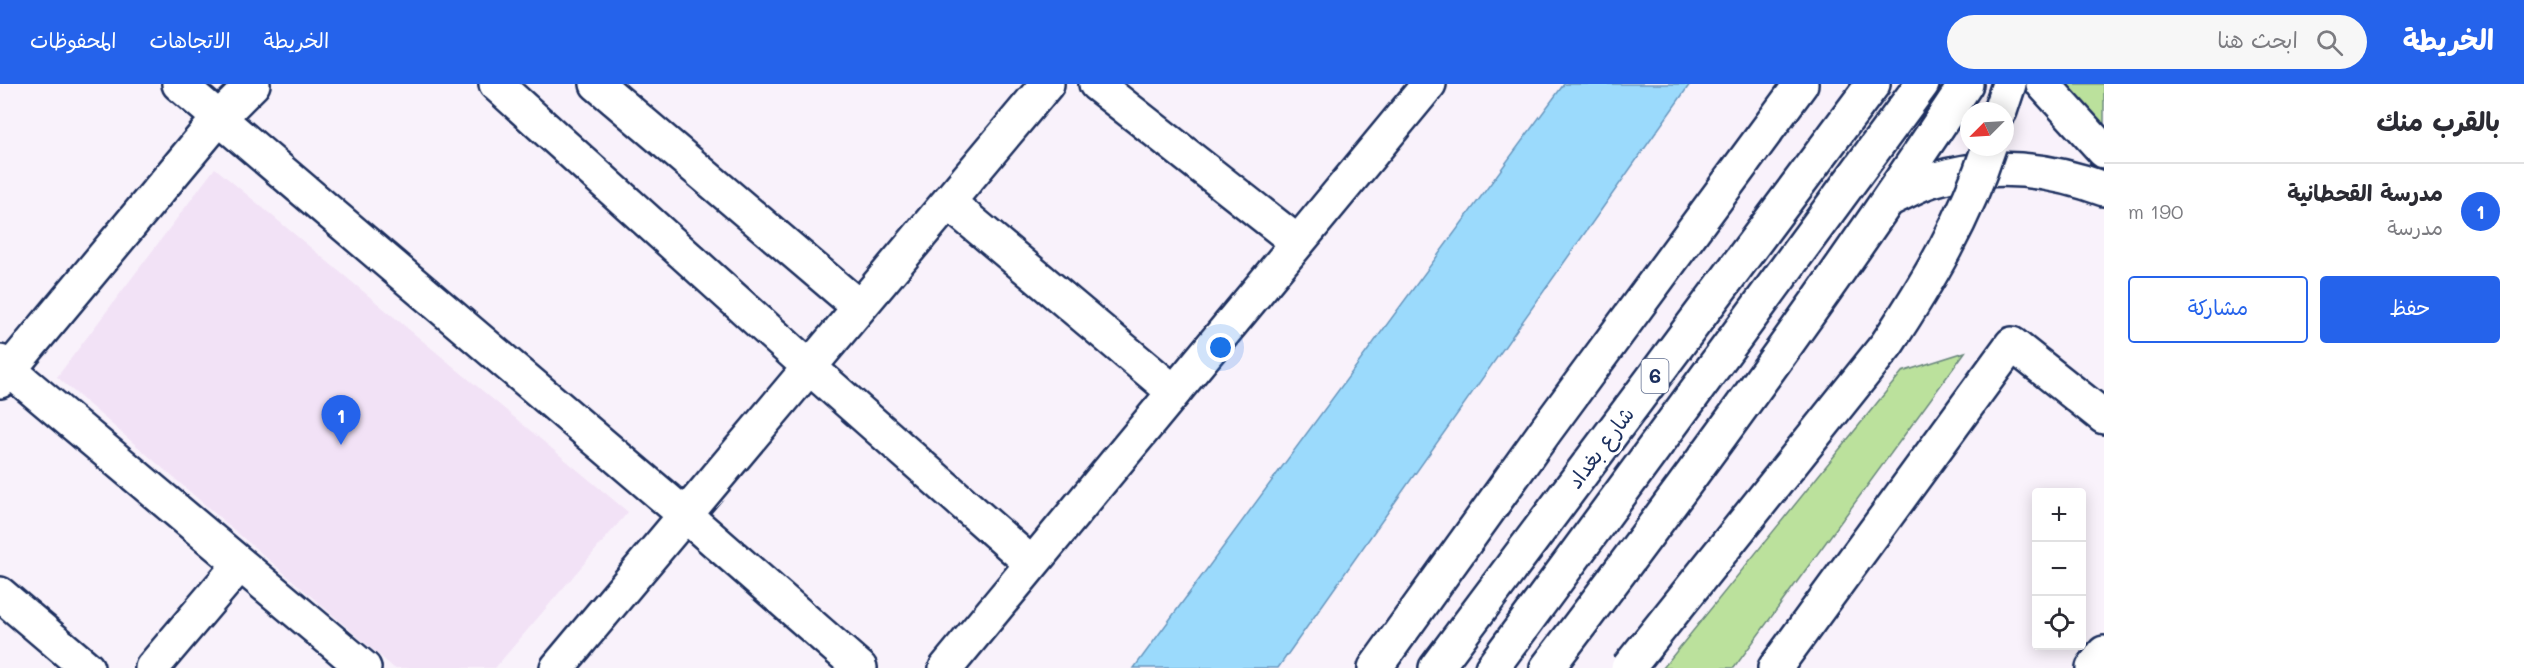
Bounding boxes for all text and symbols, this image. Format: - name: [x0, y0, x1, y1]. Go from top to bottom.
- search box: [1947, 15, 2367, 69]
- text: الخريطة: [2403, 21, 2494, 57]
- text: ابحث هنا: [2217, 25, 2298, 54]
- text: المحفوظات: [30, 26, 116, 53]
- text: الاتجاهات: [149, 26, 231, 53]
- text: الخريطة: [264, 26, 329, 53]
- icon: search: [2313, 26, 2346, 59]
- north arrow: [1960, 102, 2014, 156]
- text: بالقرب منك: [2377, 104, 2500, 138]
- text: مدرسة القحطانية: [2287, 178, 2443, 207]
- text: 190 m: [2128, 198, 2183, 224]
- text: 1: [2476, 198, 2485, 224]
- text: مدرسة: [2387, 214, 2443, 240]
- button: مشاركة: [2128, 276, 2308, 343]
- button: حفظ: [2320, 276, 2500, 343]
- your location: [1206, 333, 1235, 362]
- road number: 6: [1642, 359, 1668, 393]
- pin: 1: [322, 396, 360, 445]
- street label: شارع بغداد: [1560, 401, 1642, 495]
- map controls: [2032, 488, 2086, 650]
- button: +: [2032, 488, 2086, 542]
- button: −: [2032, 542, 2086, 596]
- button: locate: [2032, 596, 2086, 650]

